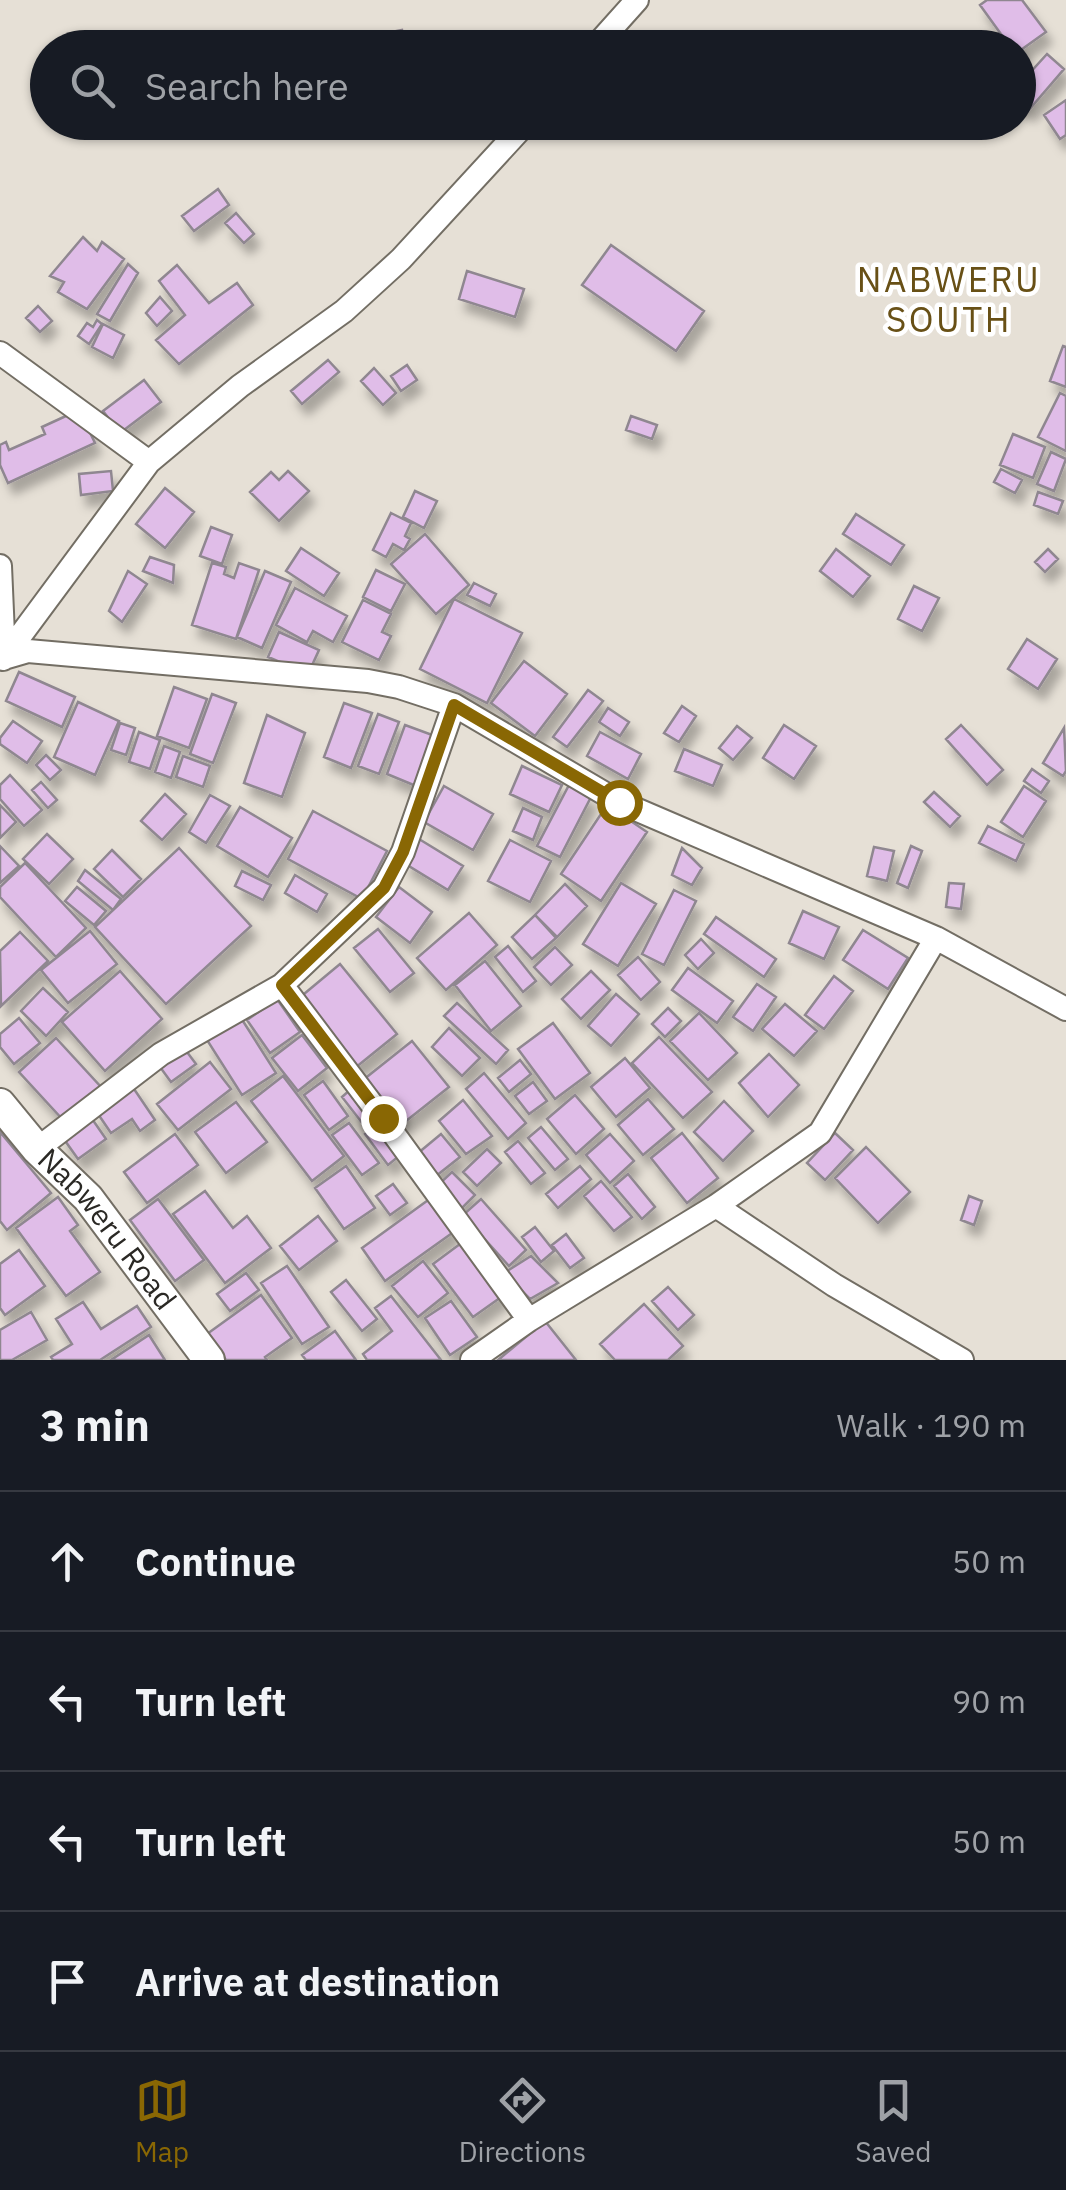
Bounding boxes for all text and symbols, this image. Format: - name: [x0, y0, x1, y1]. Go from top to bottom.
- search box: [30, 30, 1036, 140]
- icon: search: [65, 58, 120, 113]
- text: Search here: [145, 61, 349, 110]
- district label: NABWERU SOUTH: [857, 256, 1041, 342]
- route start: [597, 780, 643, 826]
- route end: [361, 1096, 407, 1142]
- street label: Nabweru Road: [30, 1139, 186, 1317]
- text: 3 min: [40, 1398, 150, 1453]
- text: Walk · 190 m: [837, 1404, 1026, 1446]
- icon: ahead: [40, 1534, 95, 1589]
- text: Continue: [135, 1537, 296, 1586]
- text: 50 m: [952, 1540, 1026, 1582]
- icon: left: [40, 1674, 95, 1729]
- text: Turn left: [135, 1677, 286, 1726]
- text: 90 m: [952, 1680, 1026, 1722]
- icon: left: [40, 1814, 95, 1869]
- text: Turn left: [135, 1817, 286, 1866]
- text: 50 m: [952, 1820, 1026, 1862]
- icon: arrive: [40, 1954, 95, 2009]
- text: Arrive at destination: [135, 1957, 500, 2006]
- tab: Map: [135, 2073, 190, 2170]
- tab: Directions: [459, 2073, 586, 2170]
- tab: Saved: [855, 2073, 931, 2170]

